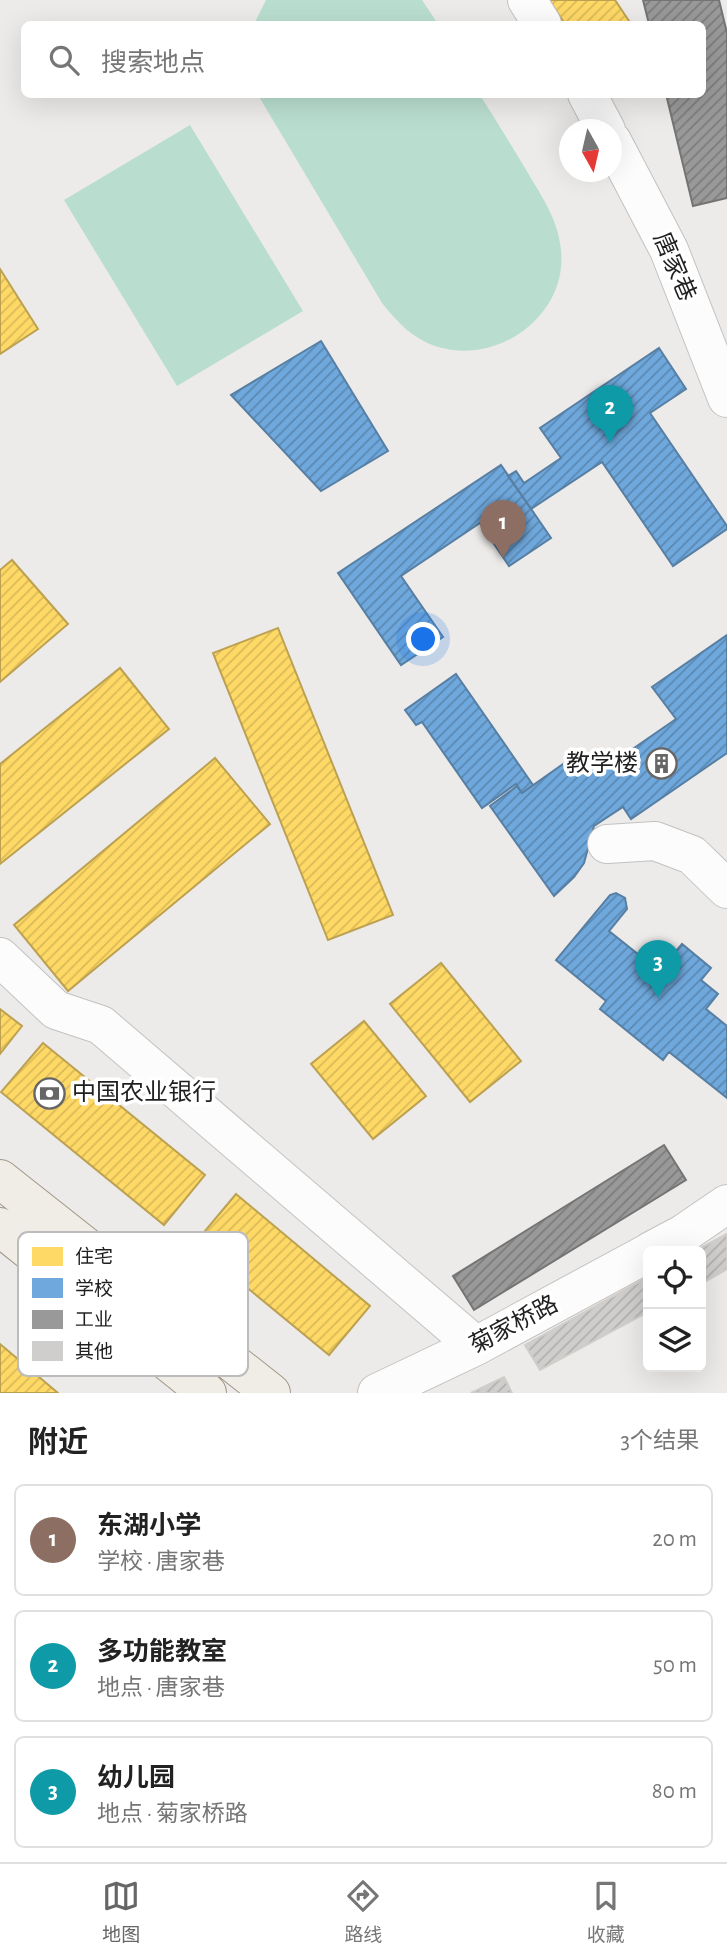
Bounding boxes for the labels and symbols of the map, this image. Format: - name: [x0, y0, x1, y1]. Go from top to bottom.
- north arrow: [559, 119, 622, 182]
- street label: 唐家巷: [649, 228, 701, 305]
- pin: 2: [587, 385, 633, 443]
- pin: 1: [480, 500, 526, 558]
- your location: [406, 622, 440, 656]
- building icon: 教学楼: [644, 747, 678, 781]
- place label: 教学楼: [566, 750, 638, 776]
- pin: 3: [635, 940, 681, 998]
- bank icon: 中国农业银行: [32, 1076, 66, 1110]
- place label: 中国农业银行: [72, 1079, 216, 1105]
- legend: [18, 1232, 248, 1376]
- text: 住宅: [75, 1246, 113, 1267]
- text: 学校: [75, 1278, 113, 1299]
- street label: 菊家桥路: [465, 1290, 562, 1358]
- text: 工业: [75, 1310, 113, 1330]
- text: 其他: [75, 1341, 113, 1362]

